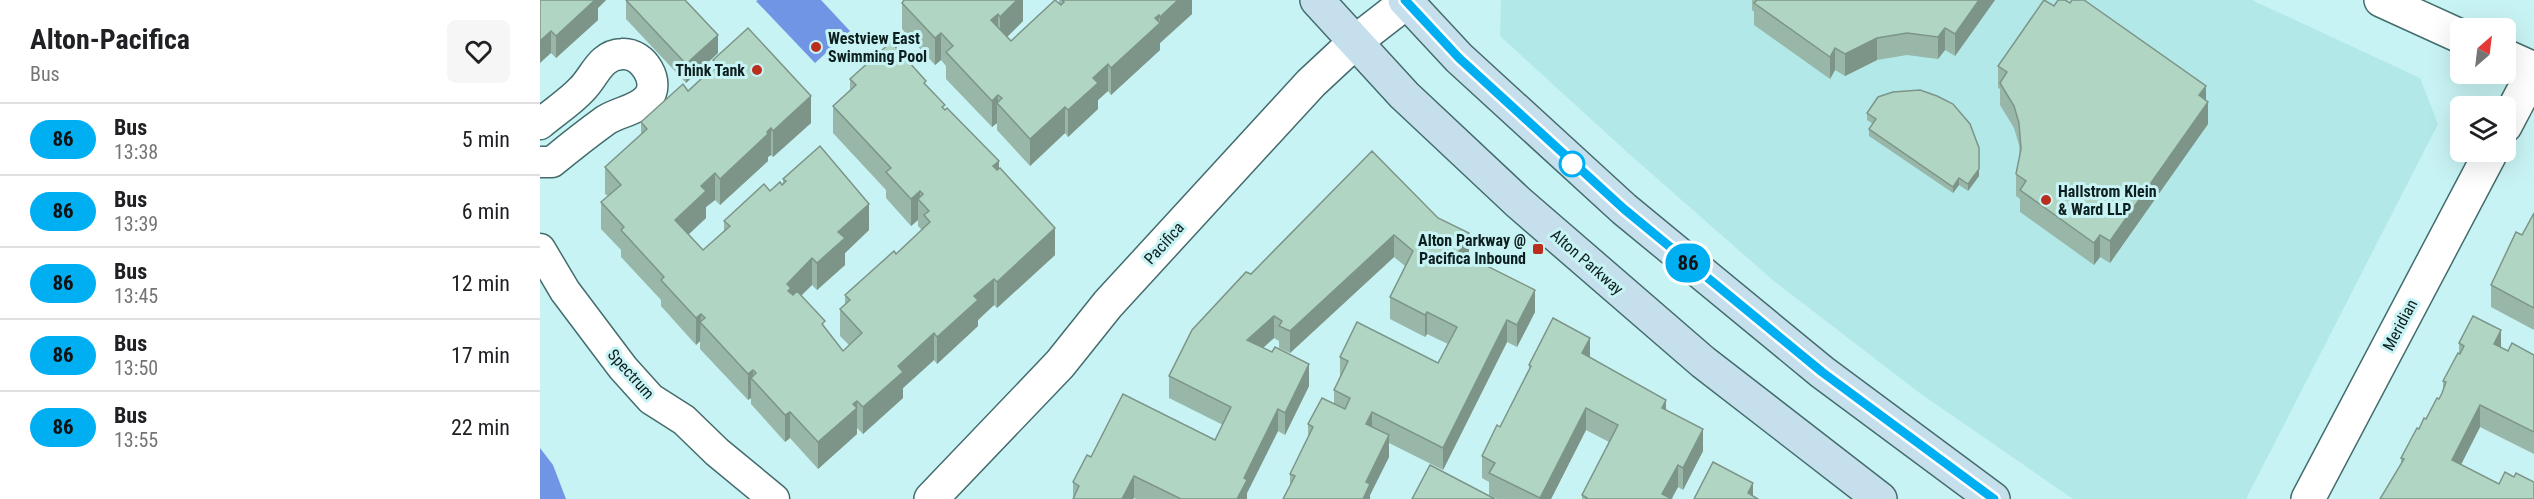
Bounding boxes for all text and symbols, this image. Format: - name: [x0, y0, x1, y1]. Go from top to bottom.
- north arrow: [2450, 18, 2516, 84]
- map controls: [2450, 18, 2516, 162]
- button: heart: [447, 20, 510, 83]
- text: Alton-Pacifica: [30, 23, 190, 56]
- place label: Westview East Swimming Pool: [828, 29, 927, 66]
- marker: Westview East Swimming Pool: [809, 40, 823, 54]
- place label: Think Tank: [675, 61, 745, 80]
- text: Bus: [30, 62, 60, 86]
- marker: Think Tank: [750, 63, 764, 77]
- button: layers: [2450, 96, 2516, 162]
- text: Bus: [114, 115, 147, 140]
- text: 86: [52, 127, 74, 151]
- text: 5 min: [462, 127, 510, 152]
- text: 13:38: [114, 140, 158, 164]
- unlabelled marker: [1559, 151, 1585, 177]
- place label: Hallstrom Klein & Ward LLP: [2058, 182, 2157, 219]
- text: Bus: [114, 187, 147, 212]
- marker: Hallstrom Klein & Ward LLP: [2039, 193, 2053, 207]
- text: 86: [52, 199, 74, 223]
- text: 6 min: [462, 199, 510, 224]
- text: 13:39: [114, 212, 158, 236]
- street label: Pacifica: [1140, 218, 1188, 268]
- street label: Alton Parkway: [1547, 225, 1627, 299]
- place label: Alton Parkway @ Pacifica Inbound: [1418, 231, 1526, 268]
- marker: Alton Parkway @ Pacifica Inbound: [1531, 242, 1545, 256]
- line badge: 86: [1661, 244, 1715, 282]
- text: 86: [1677, 251, 1699, 275]
- text: Bus: [114, 259, 147, 284]
- text: 86: [52, 271, 74, 295]
- text: 12 min: [451, 271, 510, 296]
- text: 13:45: [114, 284, 158, 308]
- street label: Meridian: [2379, 296, 2421, 354]
- text: Bus: [114, 331, 147, 356]
- text: 86: [52, 343, 74, 367]
- text: 17 min: [451, 343, 510, 368]
- street label: Spectrum: [604, 345, 658, 403]
- text: 13:50: [114, 356, 158, 380]
- text: Bus: [114, 403, 147, 428]
- text: 86: [52, 415, 74, 439]
- text: 22 min: [451, 415, 510, 440]
- text: 13:55: [114, 428, 158, 452]

